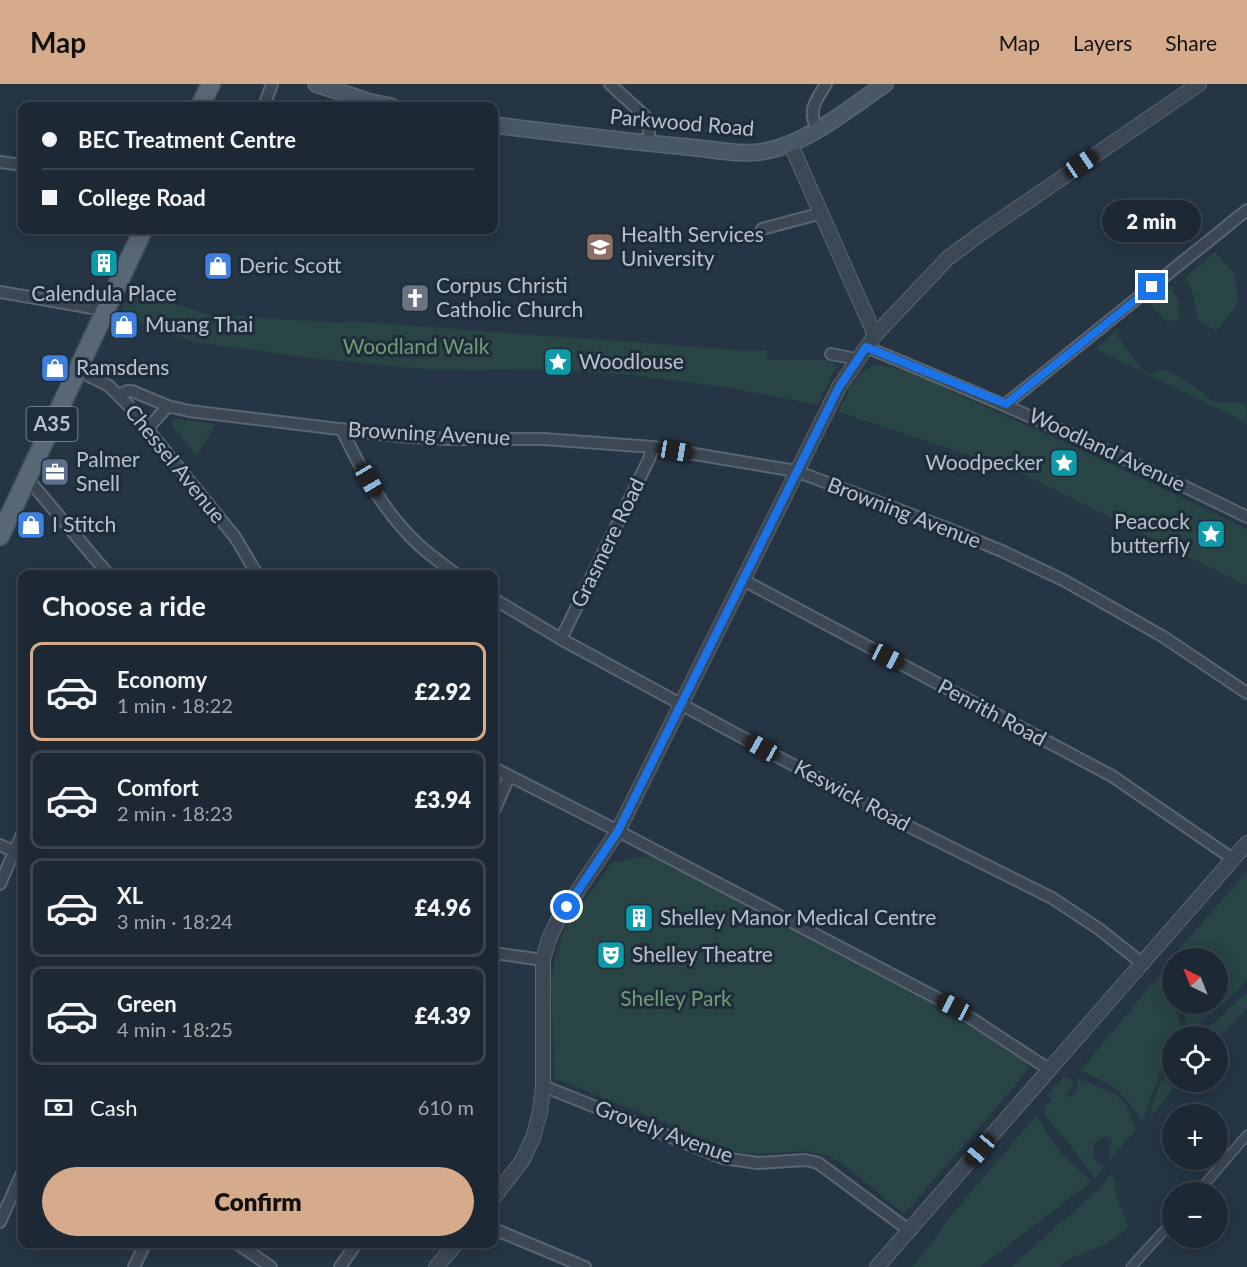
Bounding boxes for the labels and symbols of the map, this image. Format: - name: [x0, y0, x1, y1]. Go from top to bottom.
- street label: Parkwood Road: [609, 103, 755, 140]
- car: [1061, 146, 1101, 182]
- callout: 2 min: [1102, 200, 1202, 242]
- place label: Health Services University: [621, 221, 764, 270]
- school or university icon: Health Services University: [584, 231, 616, 263]
- building icon: Calendula Place: [88, 247, 120, 279]
- shop icon: Deric Scott: [202, 250, 234, 282]
- place label: Deric Scott: [239, 252, 342, 277]
- place label: Corpus Christi Catholic Church: [436, 272, 583, 321]
- route end: [1138, 273, 1165, 300]
- place label: Calendula Place: [31, 280, 177, 305]
- church icon: Corpus Christi Catholic Church: [399, 282, 431, 314]
- shop icon: Muang Thai: [108, 309, 140, 341]
- place label: Muang Thai: [145, 311, 253, 336]
- park label: Woodland Walk: [343, 333, 490, 358]
- place icon: Woodlouse: [542, 346, 574, 378]
- place label: Woodlouse: [579, 348, 684, 373]
- shop icon: Ramsdens: [39, 352, 71, 384]
- place label: Ramsdens: [76, 354, 169, 379]
- street label: Chessel Avenue: [121, 399, 232, 527]
- street label: Woodland Avenue: [1026, 402, 1190, 496]
- road number: A35: [26, 407, 78, 441]
- street label: Browning Avenue: [347, 416, 511, 449]
- car: [656, 439, 694, 463]
- place label: Palmer Snell: [76, 446, 140, 495]
- place icon: Woodpecker: [1048, 447, 1080, 479]
- place label: Woodpecker: [925, 449, 1043, 474]
- office icon: Palmer Snell: [39, 456, 71, 488]
- car: [352, 460, 386, 500]
- street label: Browning Avenue: [824, 471, 985, 552]
- street label: Grasmere Road: [565, 474, 649, 611]
- place label: Peacock butterfly: [1110, 508, 1190, 557]
- shop icon: I Stitch: [15, 509, 47, 541]
- place label: I Stitch: [52, 511, 116, 536]
- place icon: Peacock butterfly: [1195, 518, 1227, 550]
- car: [867, 641, 907, 673]
- street label: Penrith Road: [934, 673, 1051, 751]
- car: [742, 731, 782, 765]
- street label: Keswick Road: [791, 754, 915, 836]
- route start: [553, 893, 580, 920]
- building icon: Shelley Manor Medical Centre: [623, 902, 655, 934]
- place label: Shelley Manor Medical Centre: [660, 904, 936, 929]
- theatre icon: Shelley Theatre: [595, 939, 627, 971]
- place label: Shelley Theatre: [632, 941, 773, 966]
- north arrow: [1162, 948, 1228, 1014]
- park label: Shelley Park: [620, 985, 732, 1010]
- car: [934, 991, 974, 1023]
- street label: Grovely Avenue: [592, 1094, 737, 1167]
- car: [962, 1130, 998, 1170]

